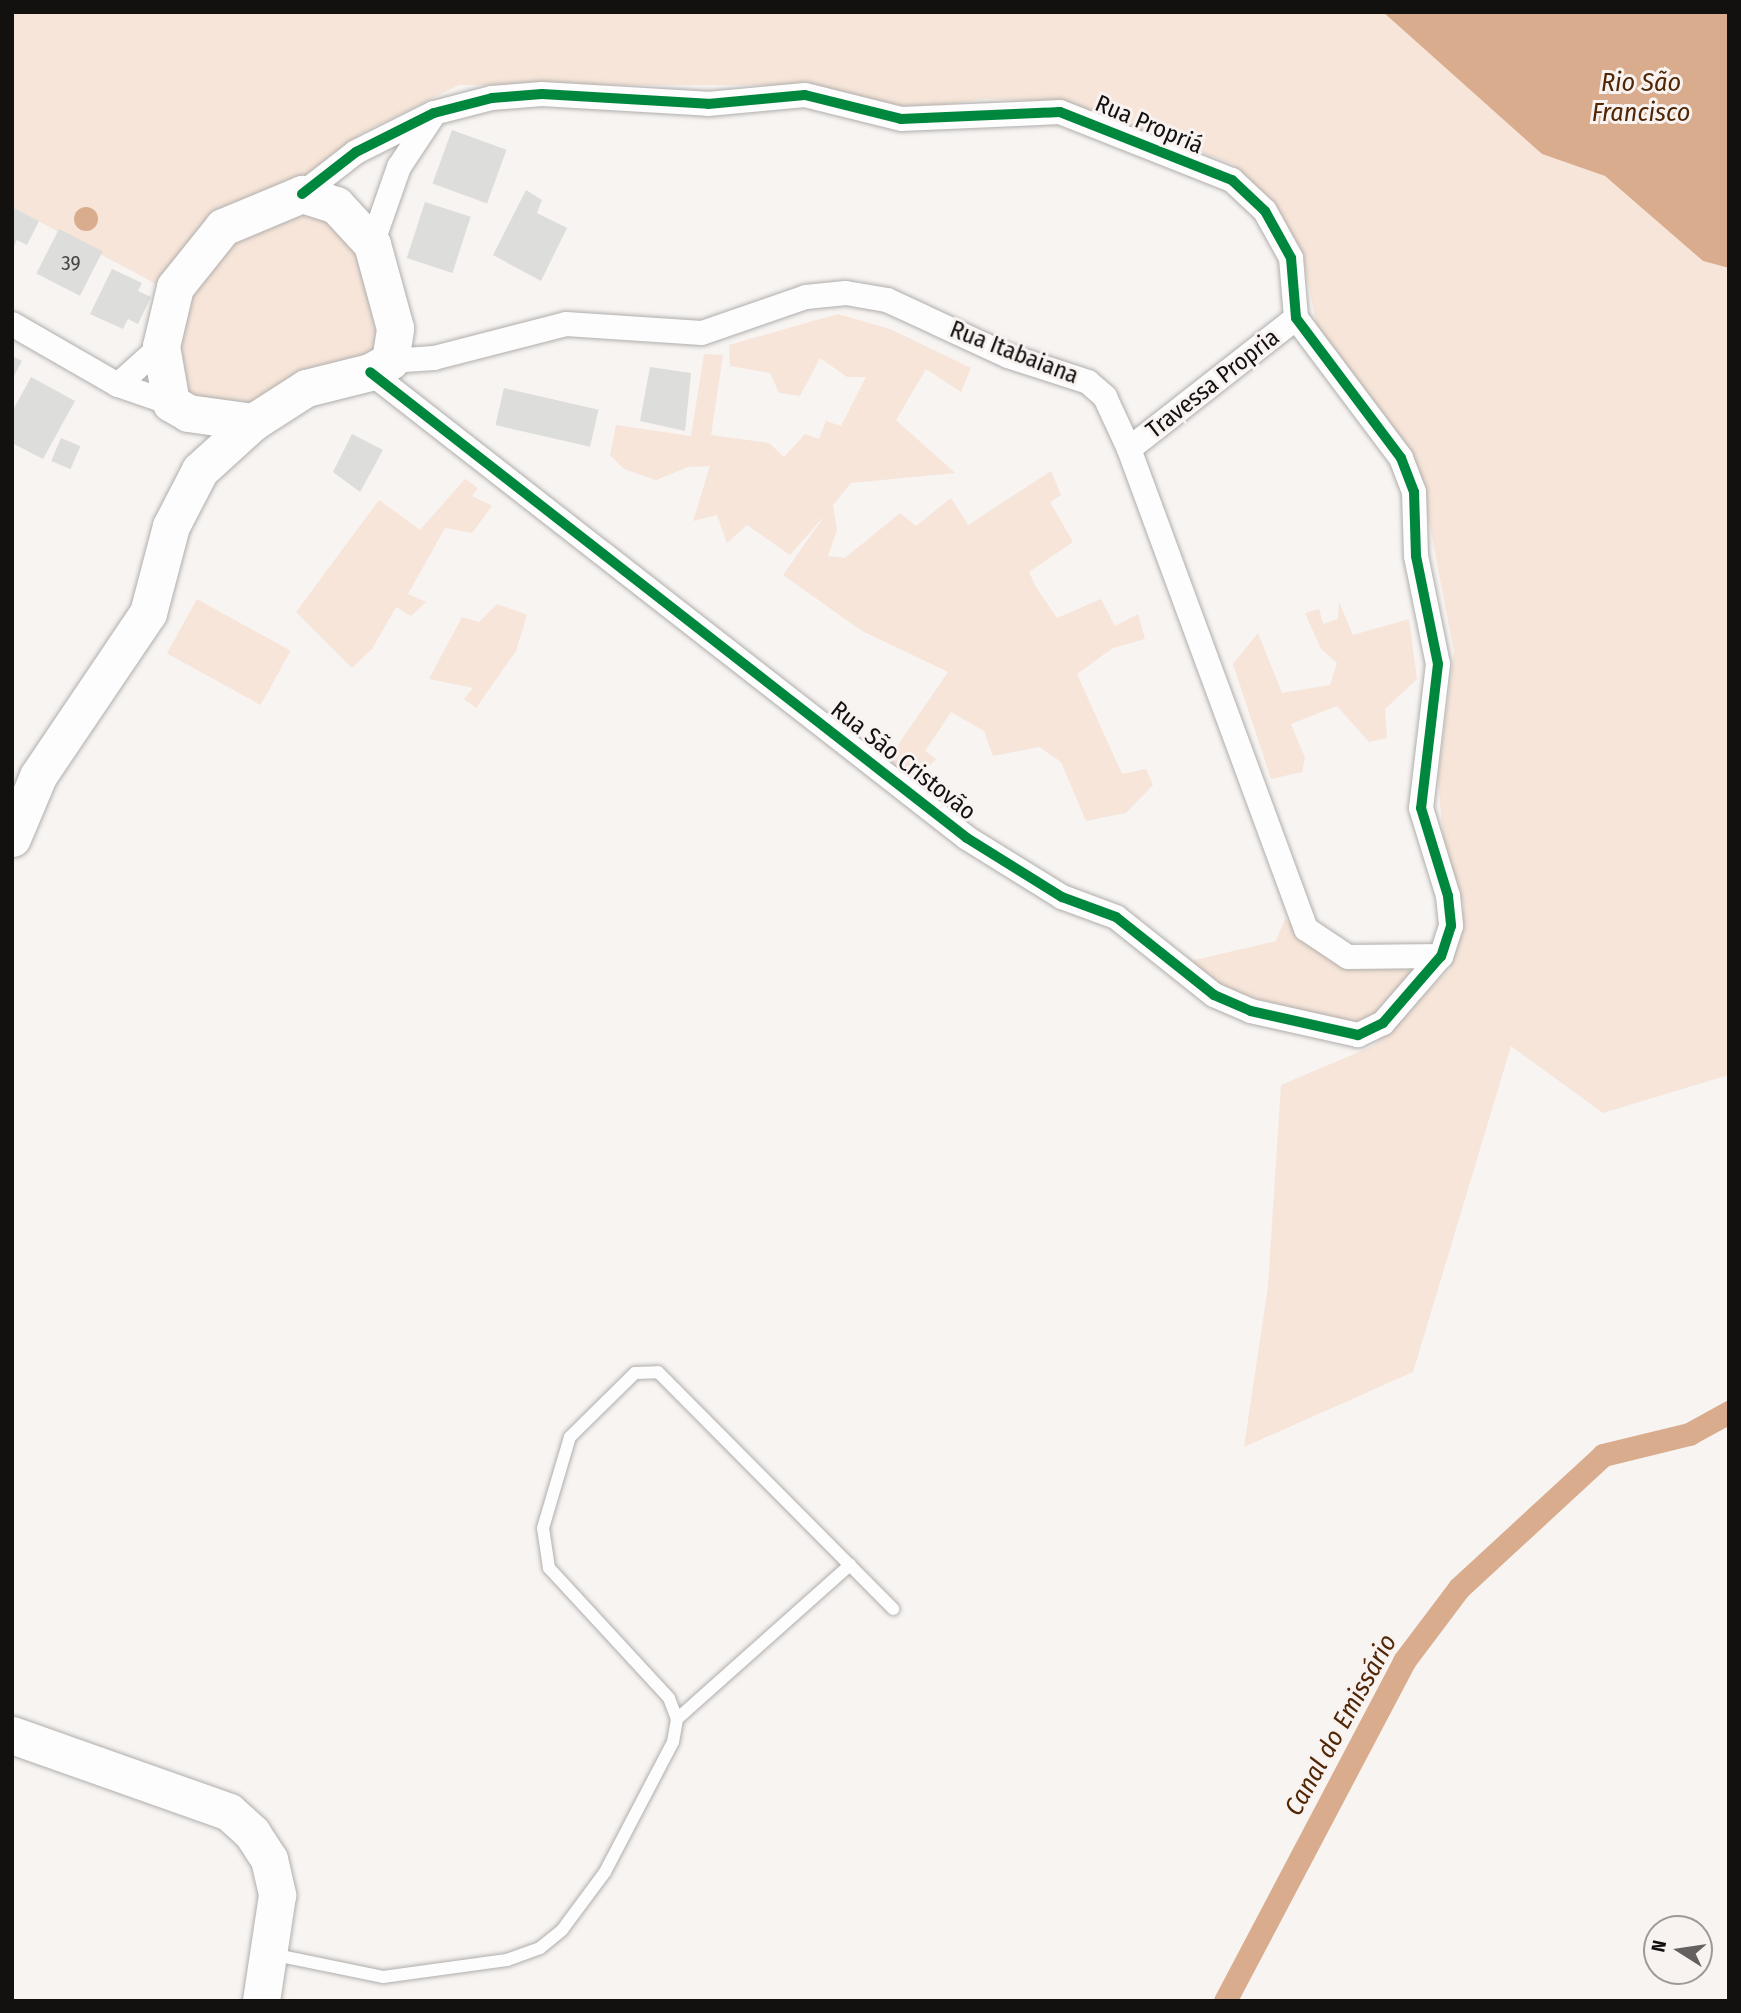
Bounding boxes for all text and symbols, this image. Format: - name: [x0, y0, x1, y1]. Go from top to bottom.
- water label: Rio São Francisco: [1592, 67, 1690, 128]
- street label: Rua Propriá: [1091, 89, 1207, 161]
- house number: 39: [61, 250, 81, 276]
- street label: Rua Itabaiana: [946, 315, 1082, 391]
- street label: Travessa Propria: [1141, 323, 1285, 445]
- street label: Rua São Cristovão: [825, 695, 981, 827]
- water label: Canal do Emissário: [1278, 1629, 1404, 1821]
- north arrow: [1643, 1915, 1713, 1985]
- text: N: [1646, 1938, 1671, 1954]

